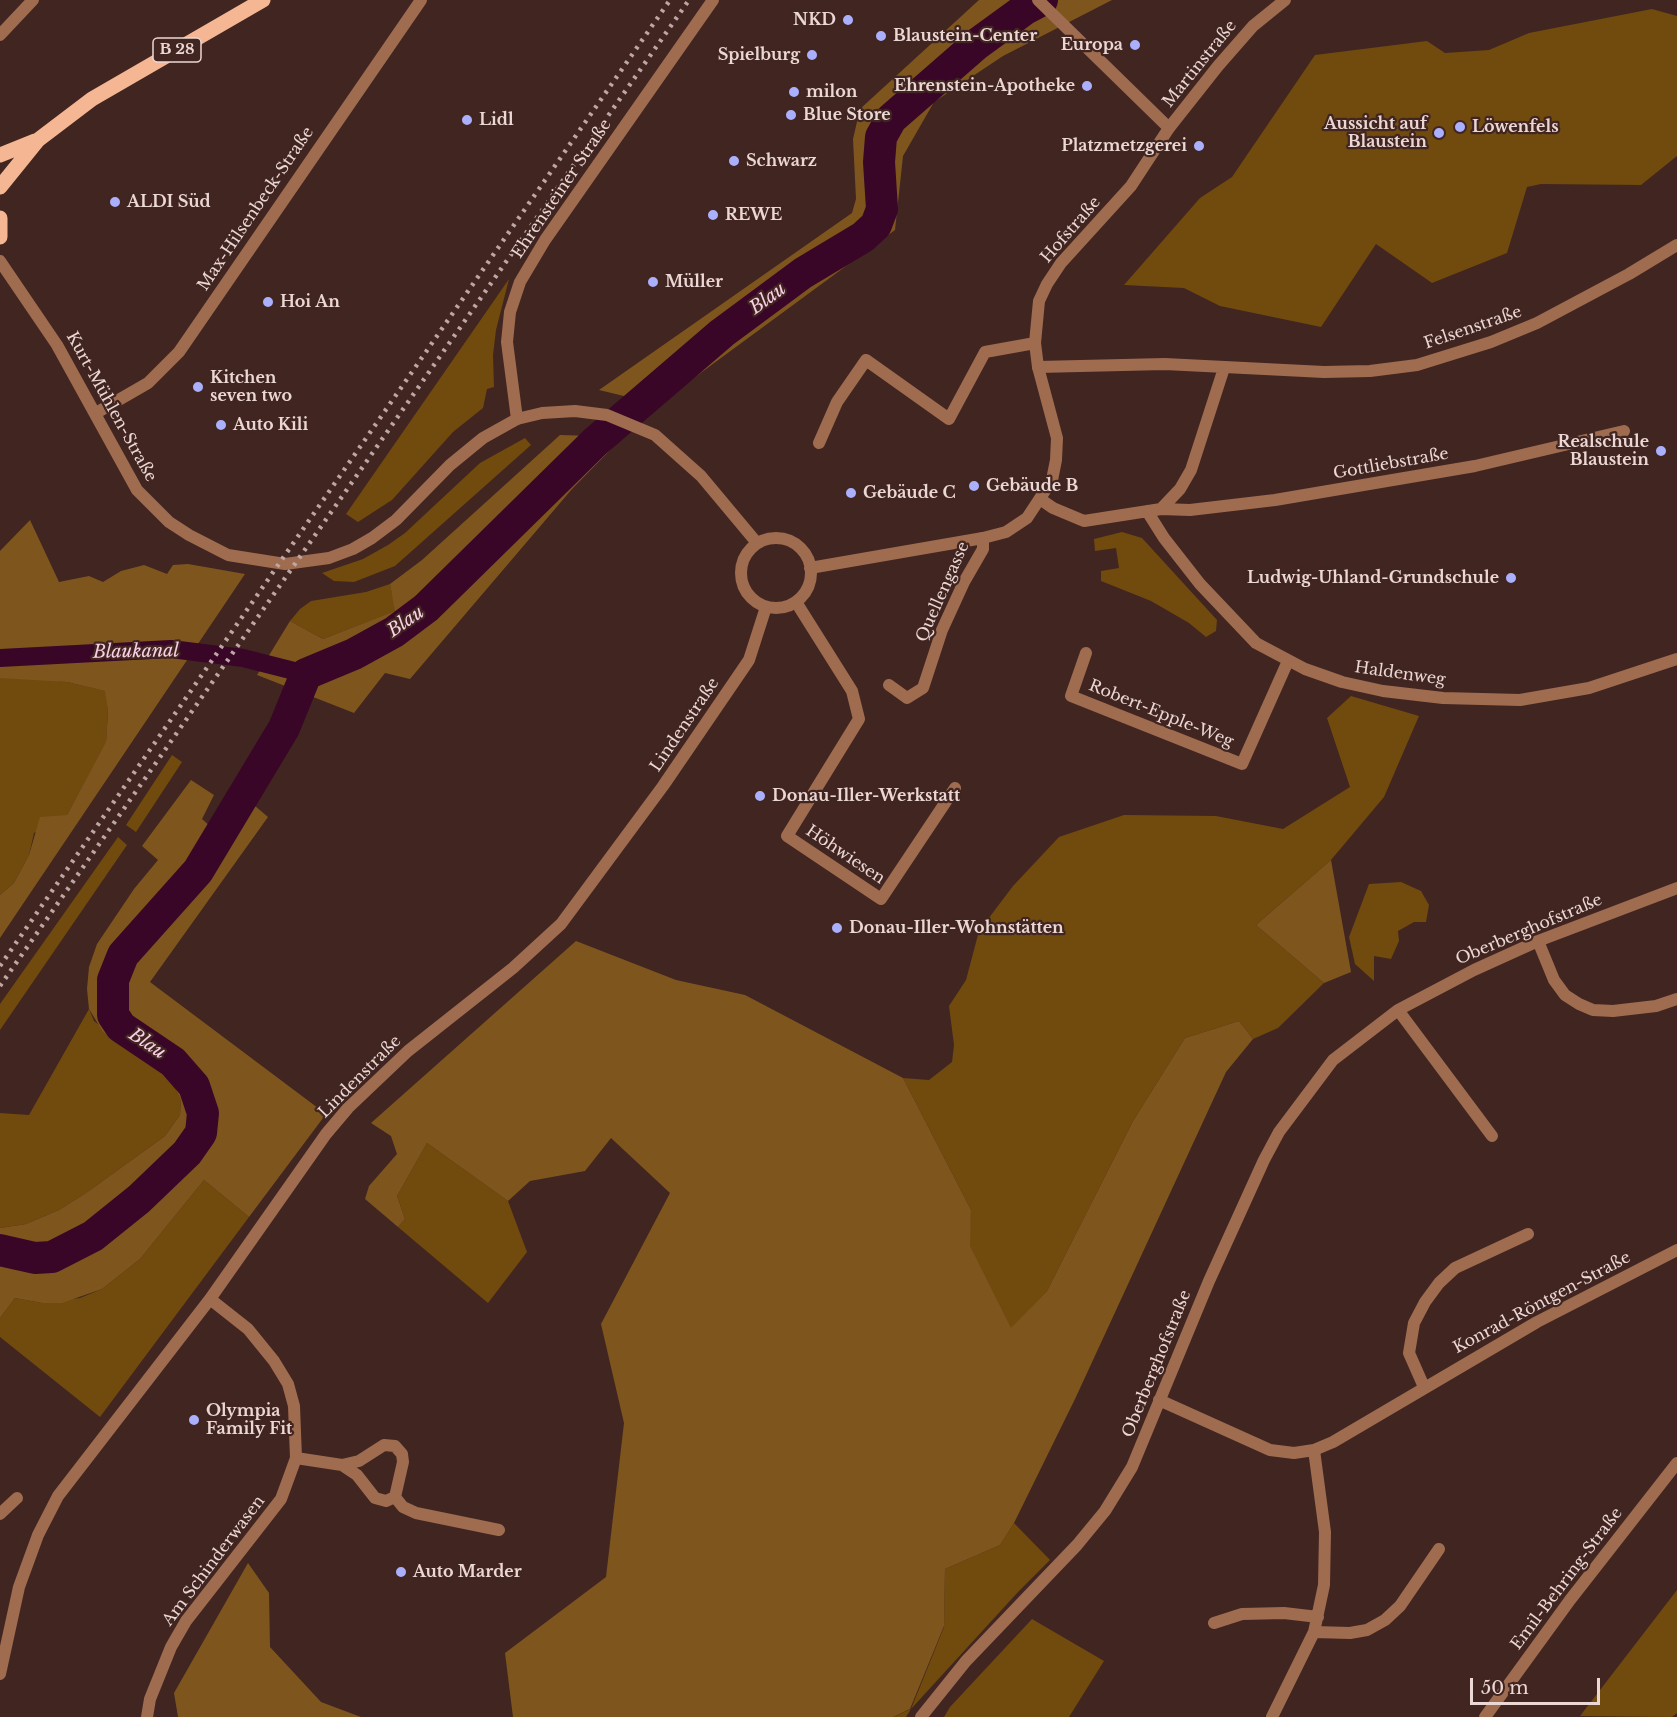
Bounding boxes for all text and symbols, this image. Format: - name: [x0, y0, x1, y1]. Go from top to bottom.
- place label: NKD: [793, 10, 836, 30]
- marker: NKD: [841, 13, 855, 27]
- street label: Martinstraße: [1159, 17, 1241, 111]
- place label: Blaustein-Center: [893, 26, 1037, 46]
- marker: Blaustein-Center: [874, 29, 888, 43]
- place label: Europa: [1061, 35, 1123, 55]
- road number: B 28: [153, 38, 201, 62]
- marker: Europa: [1128, 38, 1142, 52]
- place label: Spielburg: [718, 45, 800, 65]
- marker: Spielburg: [805, 48, 819, 62]
- place label: Ehrenstein-Apotheke: [894, 76, 1075, 96]
- marker: Ehrenstein-Apotheke: [1080, 79, 1094, 93]
- place label: milon: [806, 82, 857, 102]
- marker: milon: [787, 85, 801, 99]
- place label: Blue Store: [803, 105, 891, 125]
- marker: Blue Store: [784, 108, 798, 122]
- place label: Lidl: [479, 110, 514, 130]
- marker: Lidl: [460, 113, 474, 127]
- place label: Aussicht auf Blaustein: [1324, 114, 1427, 152]
- street label: Ehrensteiner Straße: [508, 116, 616, 262]
- place label: Löwenfels: [1472, 117, 1559, 137]
- marker: Löwenfels: [1453, 120, 1467, 134]
- street label: Max-Hilsenbeck-Straße: [194, 123, 318, 295]
- marker: Aussicht auf Blaustein: [1432, 126, 1446, 140]
- place label: Platzmetzgerei: [1061, 136, 1187, 156]
- marker: Platzmetzgerei: [1192, 139, 1206, 153]
- place label: Schwarz: [746, 151, 817, 171]
- marker: Schwarz: [727, 154, 741, 168]
- place label: ALDI Süd: [127, 192, 211, 212]
- street label: Hofstraße: [1037, 193, 1105, 267]
- marker: ALDI Süd: [108, 195, 122, 209]
- place label: REWE: [725, 205, 782, 225]
- marker: REWE: [706, 208, 720, 222]
- place label: Müller: [665, 272, 723, 292]
- marker: Müller: [646, 275, 660, 289]
- water label: Blau: [746, 279, 790, 319]
- place label: Hoi An: [280, 292, 340, 312]
- marker: Hoi An: [261, 295, 275, 309]
- street label: Felsenstraße: [1422, 302, 1524, 354]
- street label: Kurt-Mühlen-Straße: [62, 329, 160, 485]
- place label: Kitchen seven two: [210, 368, 292, 406]
- marker: Kitchen seven two: [191, 380, 205, 394]
- place label: Auto Kili: [233, 415, 308, 435]
- marker: Auto Kili: [214, 418, 228, 432]
- place label: Realschule Blaustein: [1558, 432, 1649, 470]
- street label: Gottliebstraße: [1332, 444, 1450, 484]
- marker: Realschule Blaustein: [1654, 444, 1668, 458]
- place label: Gebäude B: [986, 476, 1078, 496]
- marker: Gebäude B: [967, 479, 981, 493]
- place label: Gebäude C: [863, 483, 956, 503]
- marker: Gebäude C: [844, 486, 858, 500]
- street label: Quellengasse: [912, 539, 974, 645]
- place label: Ludwig-Uhland-Grundschule: [1247, 568, 1499, 588]
- marker: Ludwig-Uhland-Grundschule: [1504, 571, 1518, 585]
- water label: Blau: [384, 602, 428, 642]
- water label: Blaukanal: [93, 640, 179, 664]
- street label: Haldenweg: [1353, 658, 1447, 690]
- street label: Lindenstraße: [647, 674, 723, 776]
- street label: Robert-Epple-Weg: [1086, 676, 1236, 752]
- place label: Donau-Iller-Werkstatt: [772, 786, 960, 806]
- marker: Donau-Iller-Werkstatt: [753, 789, 767, 803]
- street label: Höhwiesen: [802, 822, 888, 888]
- street label: Oberberghofstraße: [1453, 890, 1605, 970]
- place label: Donau-Iller-Wohnstätten: [849, 918, 1064, 938]
- marker: Donau-Iller-Wohnstätten: [830, 921, 844, 935]
- water label: Blau: [125, 1024, 169, 1064]
- street label: Lindenstraße: [315, 1032, 405, 1122]
- street label: Konrad-Röntgen-Straße: [1450, 1248, 1634, 1358]
- street label: Oberberghofstraße: [1119, 1288, 1195, 1440]
- place label: Olympia Family Fit: [206, 1401, 292, 1439]
- marker: Olympia Family Fit: [187, 1413, 201, 1427]
- street label: Am Schinderwasen: [159, 1492, 269, 1630]
- street label: Emil-Behring-Straße: [1507, 1504, 1627, 1654]
- place label: Auto Marder: [413, 1562, 522, 1582]
- marker: Auto Marder: [394, 1565, 408, 1579]
- scale bar: [1473, 1666, 1604, 1704]
- text: 50 m: [1481, 1677, 1529, 1699]

